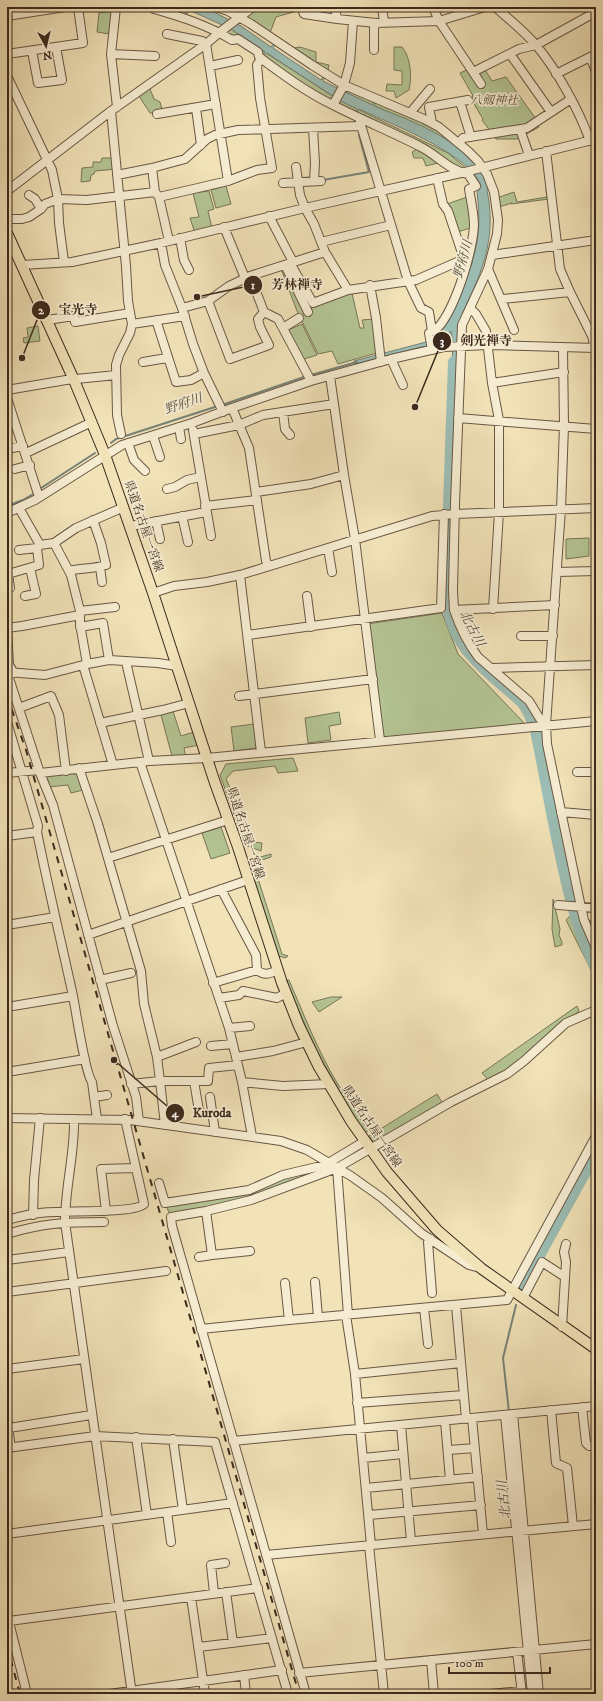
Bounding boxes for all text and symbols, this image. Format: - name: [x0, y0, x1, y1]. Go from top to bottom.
- north arrow: [26, 26, 66, 66]
- text: N: [42, 47, 53, 62]
- park label: 八剱神社: [470, 93, 519, 108]
- water label: 野府川: [450, 236, 477, 280]
- callout: 芳林禅寺: [243, 272, 331, 297]
- text: 芳林禅寺: [271, 277, 323, 293]
- text: 1: [251, 278, 256, 293]
- callout: 宝光寺: [31, 297, 106, 322]
- text: 宝光寺: [58, 302, 98, 318]
- text: 2: [38, 303, 45, 318]
- callout: 剣光禅寺: [432, 328, 520, 353]
- text: 剣光禅寺: [460, 333, 512, 349]
- text: 3: [440, 334, 445, 349]
- water label: 野府川: [162, 389, 206, 418]
- street label: 県道名古屋一宮線: [121, 478, 166, 574]
- water label: 北古川: [456, 607, 489, 651]
- street label: 県道名古屋一宮線: [224, 785, 267, 881]
- street label: 県道名古屋一宮線: [339, 1082, 405, 1170]
- callout: Kuroda: [165, 1100, 240, 1125]
- text: Kuroda: [193, 1105, 232, 1121]
- text: 4: [171, 1106, 180, 1121]
- water label: 北古川: [494, 1478, 514, 1520]
- scale bar: [449, 1649, 550, 1675]
- text: 100 m: [455, 1656, 484, 1671]

